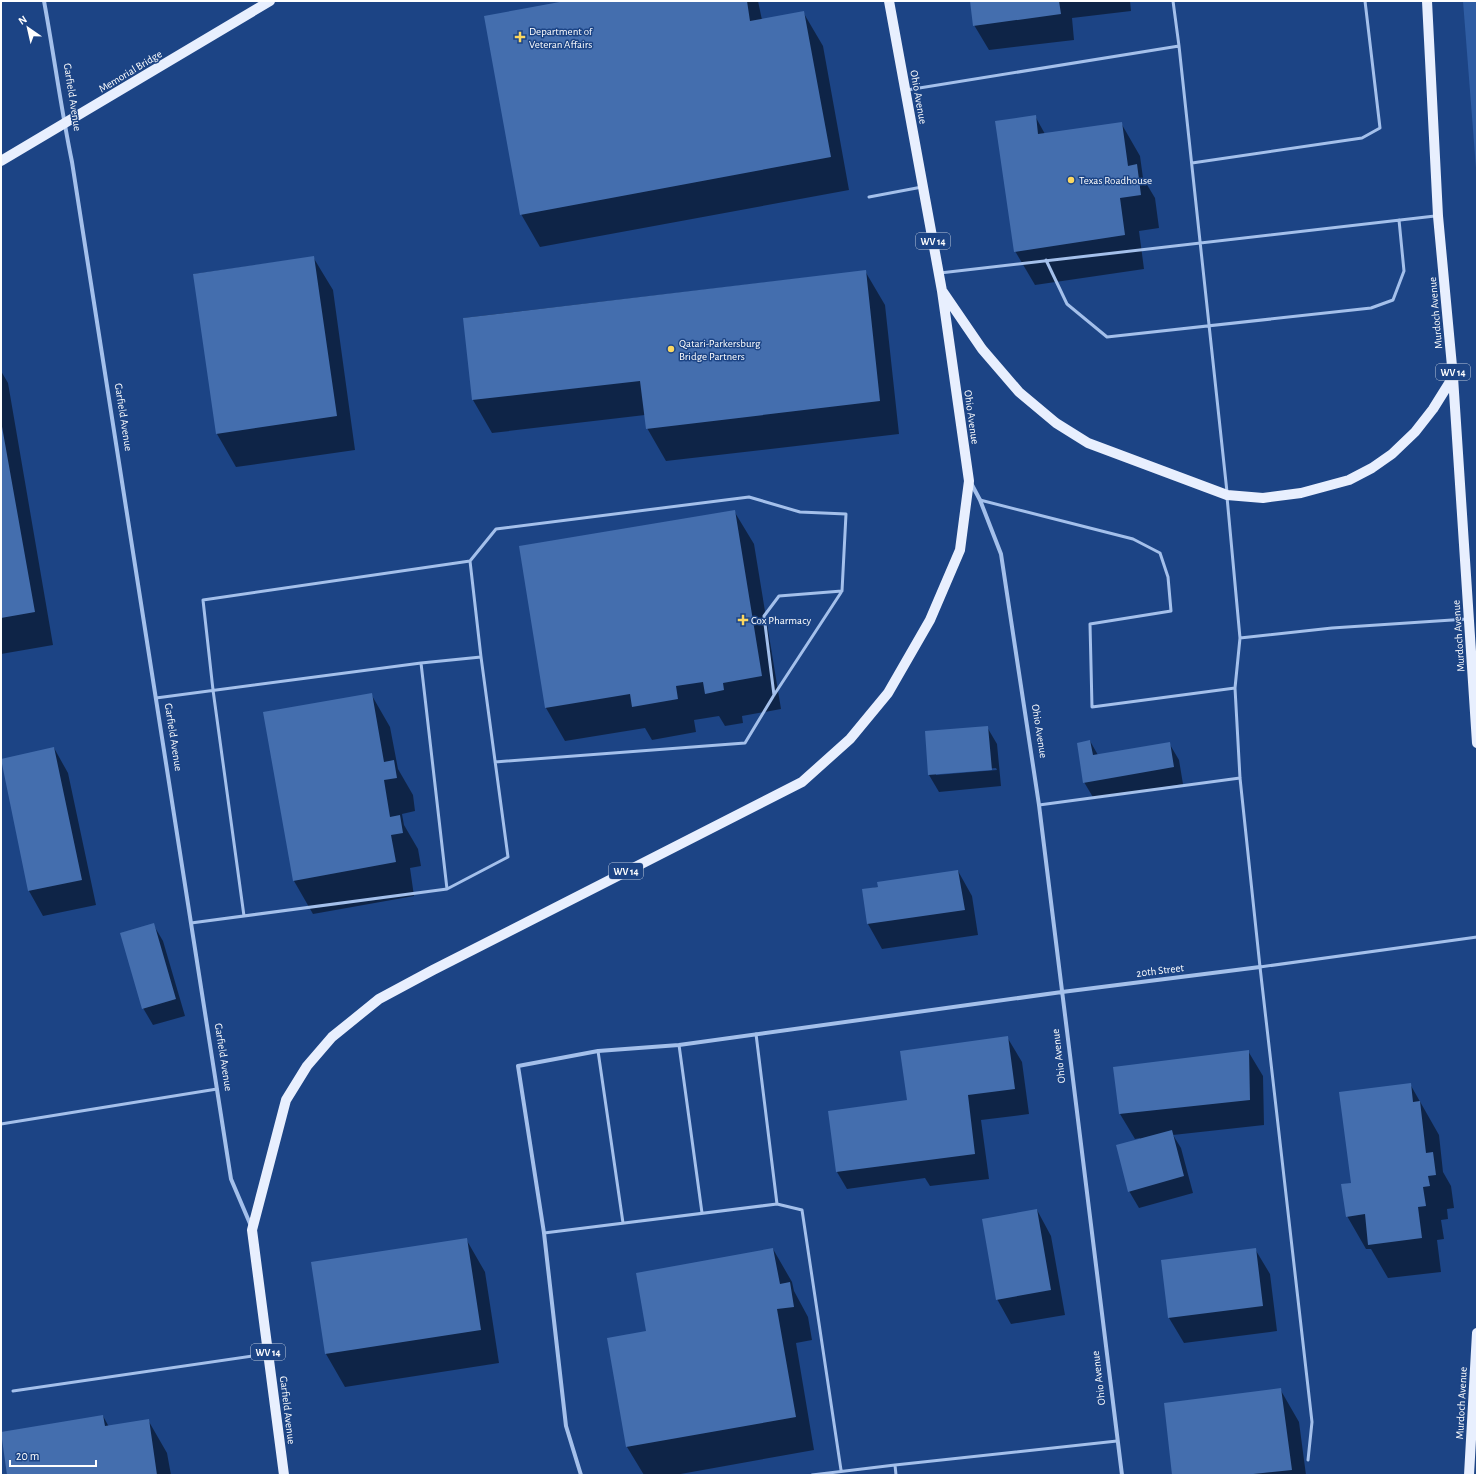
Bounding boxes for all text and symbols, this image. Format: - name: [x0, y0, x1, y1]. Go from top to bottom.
- north arrow: [8, 8, 48, 48]
- text: N: [16, 13, 29, 27]
- place label: Department of Veteran Affairs: [529, 26, 593, 50]
- marker: Department of Veteran Affairs: [514, 31, 526, 43]
- street label: Memorial Bridge: [97, 48, 164, 95]
- street label: Garfield Avenue: [62, 62, 83, 132]
- street label: Ohio Avenue: [908, 69, 929, 125]
- marker: Texas Roadhouse: [1066, 175, 1076, 185]
- place label: Texas Roadhouse: [1079, 175, 1152, 186]
- road number: WV 14: [916, 233, 950, 249]
- street label: Murdoch Avenue: [1427, 276, 1444, 350]
- place label: Qatari-Parkersburg Bridge Partners: [679, 338, 761, 362]
- marker: Qatari-Parkersburg Bridge Partners: [666, 344, 676, 354]
- road number: WV 14: [1436, 364, 1470, 380]
- street label: Garfield Avenue: [113, 382, 134, 452]
- street label: Ohio Avenue: [962, 389, 981, 445]
- street label: Murdoch Avenue: [1450, 599, 1467, 672]
- marker: Cox Pharmacy: [738, 615, 748, 625]
- place label: Cox Pharmacy: [751, 615, 811, 626]
- street label: Garfield Avenue: [163, 702, 184, 772]
- street label: Ohio Avenue: [1030, 703, 1049, 759]
- road number: WV 14: [609, 863, 643, 879]
- street label: 20th Street: [1136, 962, 1185, 979]
- street label: Garfield Avenue: [213, 1022, 234, 1092]
- street label: Ohio Avenue: [1050, 1028, 1067, 1084]
- road number: WV 14: [251, 1344, 285, 1360]
- street label: Ohio Avenue: [1090, 1350, 1107, 1406]
- street label: Murdoch Avenue: [1454, 1367, 1469, 1439]
- street label: Garfield Avenue: [278, 1375, 297, 1445]
- scale bar: [10, 1442, 96, 1468]
- text: 20 m: [16, 1450, 39, 1462]

